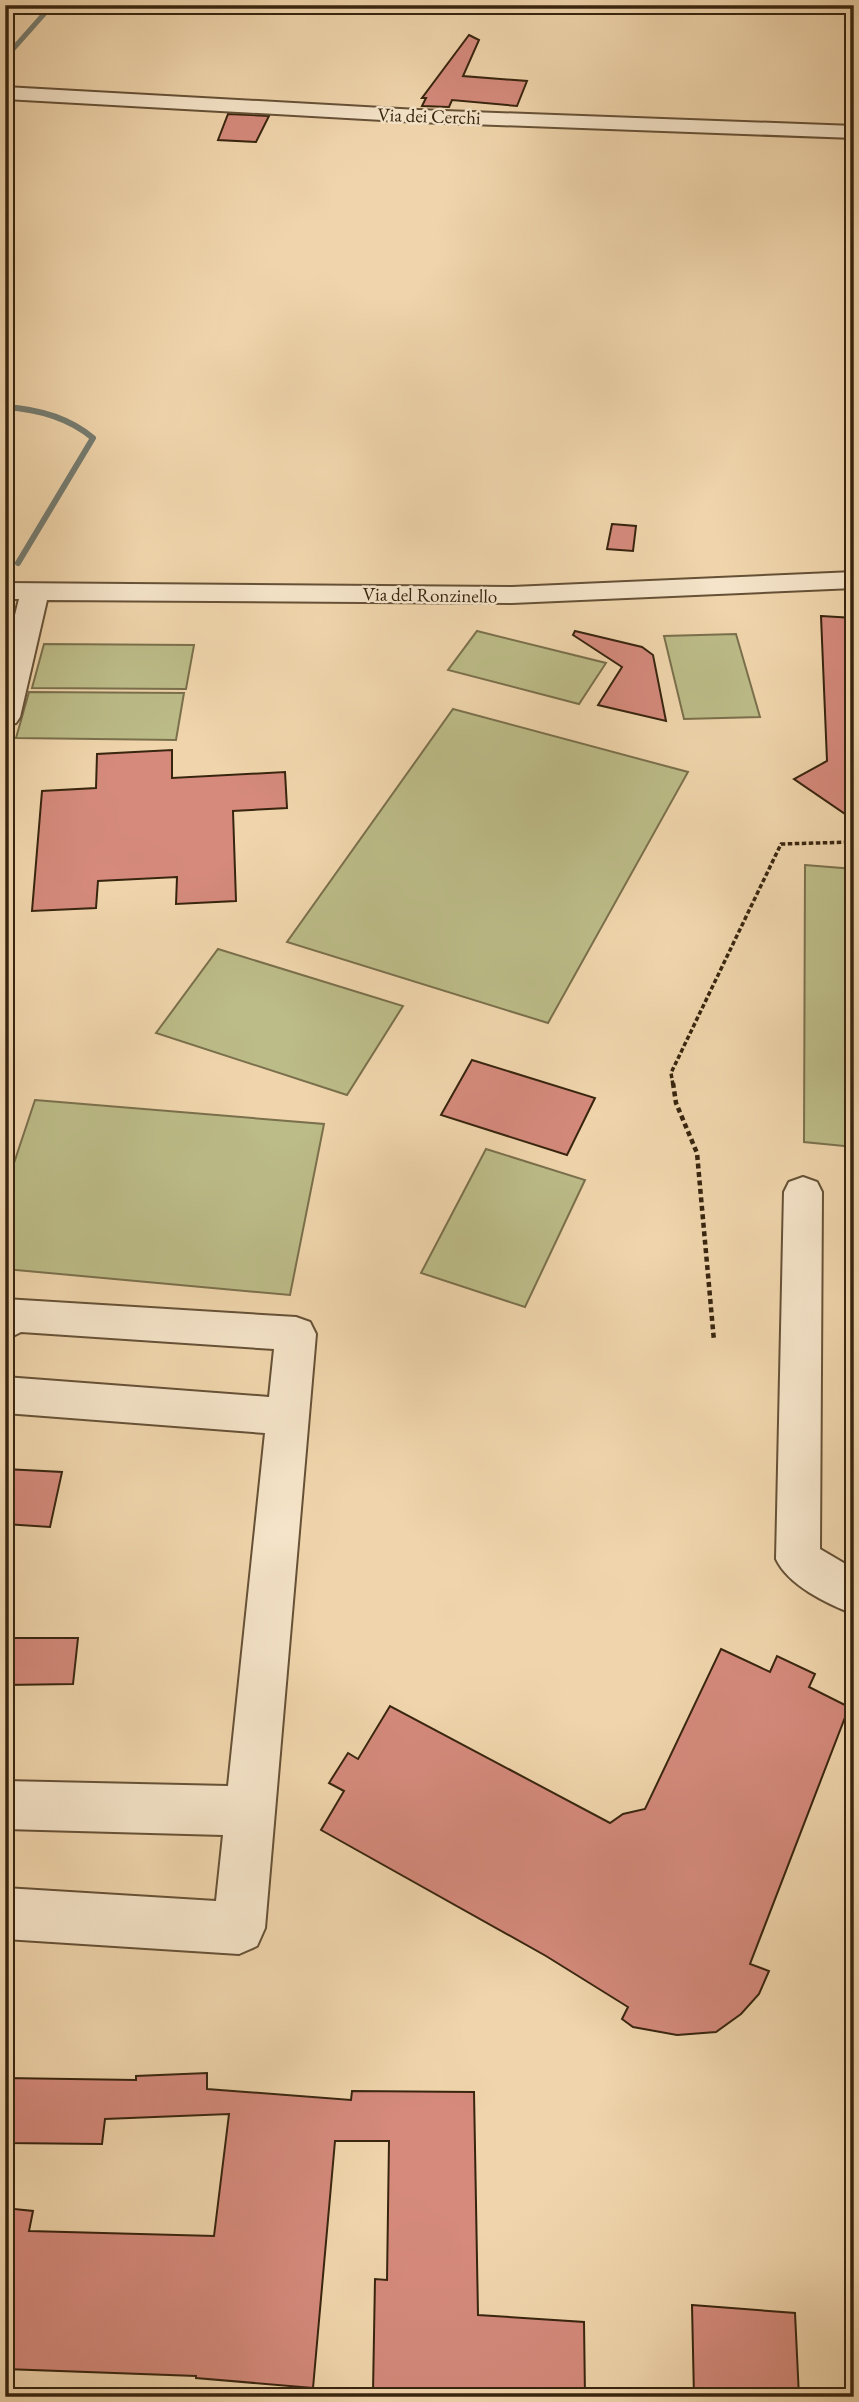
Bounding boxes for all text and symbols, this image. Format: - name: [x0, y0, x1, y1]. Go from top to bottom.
- street label: Via dei Cerchi: [377, 102, 481, 130]
- street label: Via del Ronzinello: [363, 581, 497, 609]

